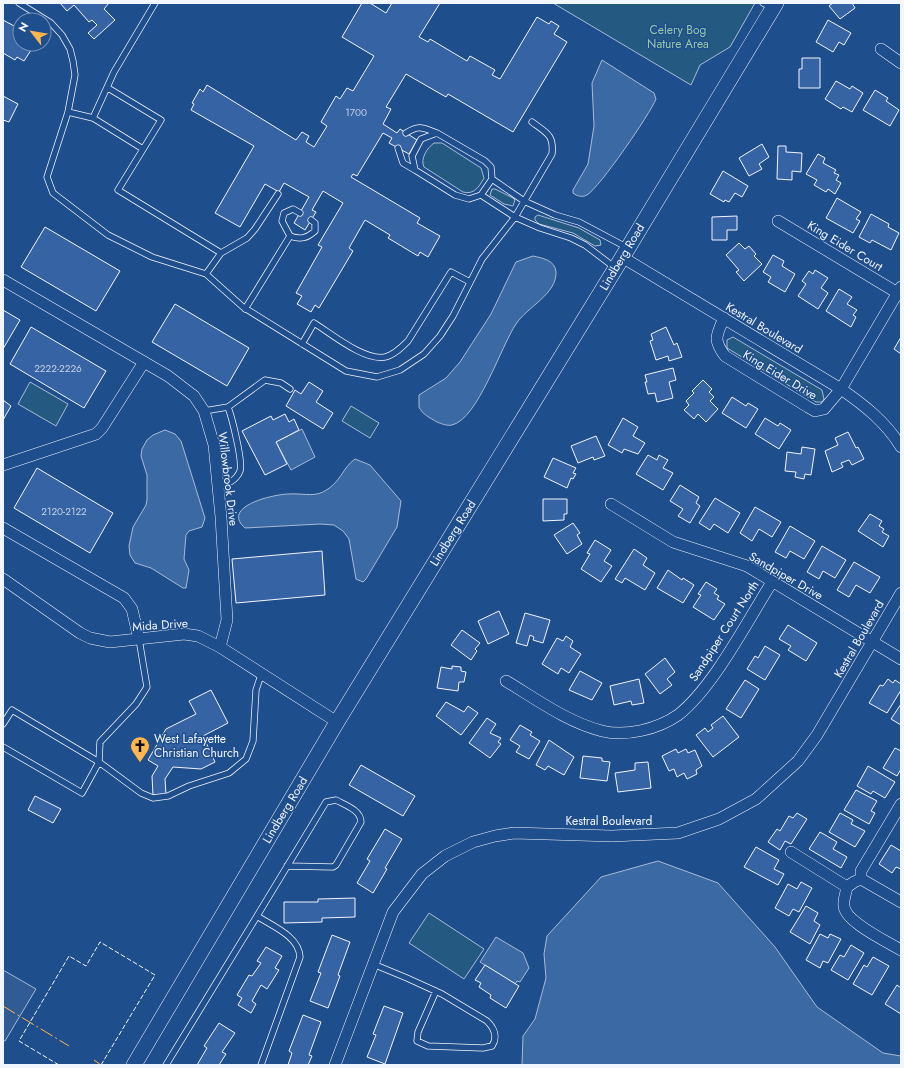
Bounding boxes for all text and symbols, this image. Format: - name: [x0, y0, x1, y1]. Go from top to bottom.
- north arrow: [12, 12, 52, 52]
- text: N: [14, 19, 33, 35]
- park label: Celery Bog Nature Area: [647, 21, 709, 53]
- house number: 1700: [345, 105, 367, 120]
- street label: King Eider Court: [804, 216, 886, 276]
- street label: Lindberg Road: [595, 220, 649, 294]
- street label: Kestral Boulevard: [722, 298, 806, 358]
- street label: King Eider Drive: [739, 346, 821, 404]
- house number: 2222-2226: [34, 361, 82, 376]
- street label: Willowbrook Drive: [213, 431, 243, 527]
- street label: Lindberg Road: [426, 496, 480, 570]
- house number: 2120-2122: [41, 504, 87, 519]
- street label: Sandpiper Drive: [746, 547, 826, 605]
- street label: Sandpiper Court North: [685, 577, 763, 685]
- street label: Kestral Boulevard: [829, 597, 889, 681]
- street label: Mida Drive: [132, 614, 188, 636]
- place label: West Lafayette Christian Church: [154, 730, 239, 762]
- church icon: West Lafayette Christian Church: [129, 735, 151, 763]
- street label: Lindberg Road: [258, 773, 312, 847]
- street label: Kestral Boulevard: [566, 812, 652, 830]

